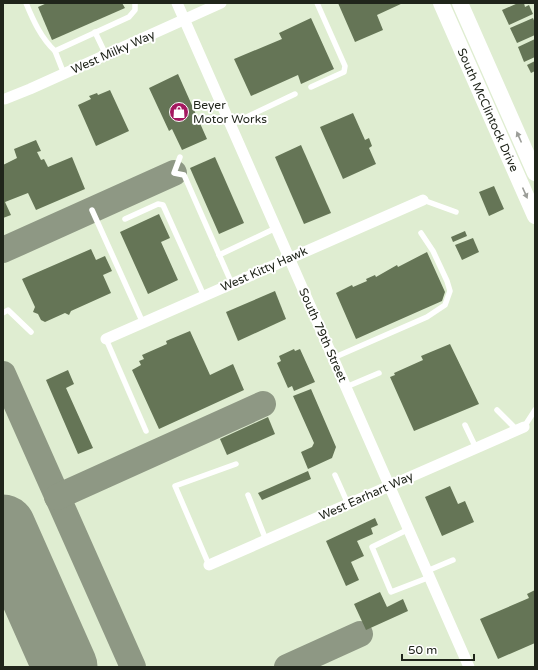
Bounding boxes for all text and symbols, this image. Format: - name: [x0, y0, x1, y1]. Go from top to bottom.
- street label: West Milky Way: [69, 27, 157, 77]
- street label: South McClintock Drive: [454, 46, 522, 174]
- place label: Beyer Motor Works: [193, 98, 267, 126]
- shop icon: Beyer Motor Works: [168, 101, 190, 123]
- one-way arrow: [516, 132, 522, 143]
- one-way arrow: [522, 187, 528, 199]
- street label: West Kitty Hawk: [219, 243, 310, 294]
- street label: South 79th Street: [296, 286, 350, 385]
- street label: West Earhart Way: [317, 469, 416, 523]
- scale bar: [402, 636, 474, 662]
- text: 50 m: [408, 643, 437, 657]

